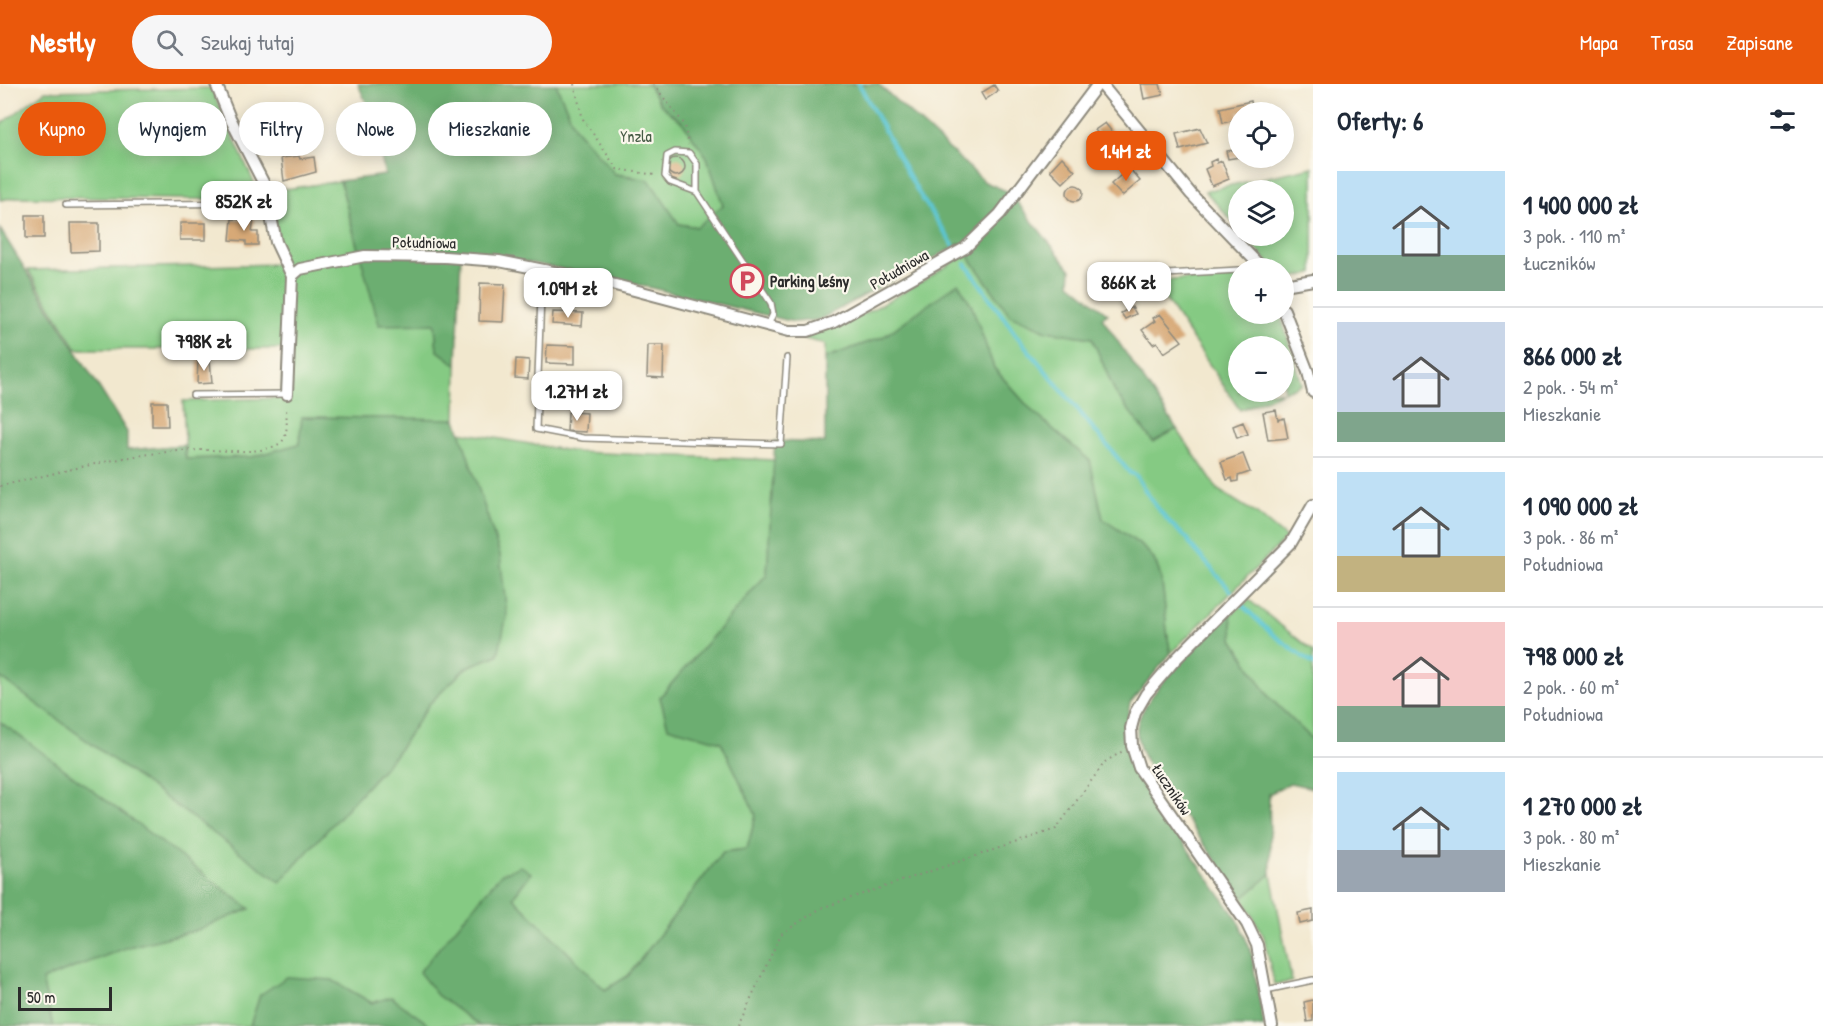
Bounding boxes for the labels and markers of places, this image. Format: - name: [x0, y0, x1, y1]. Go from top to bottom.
- pin: 1.4M zł: [1071, 131, 1181, 182]
- pin: 852K zł: [189, 181, 299, 232]
- pin: 866K zł: [1074, 262, 1184, 313]
- parking icon: Parking leśny: [729, 263, 765, 299]
- pin: 1.09M zł: [506, 268, 630, 319]
- place label: Parking leśny: [770, 270, 849, 293]
- pin: 798K zł: [149, 321, 259, 372]
- pin: 1.27M zł: [515, 371, 639, 422]

